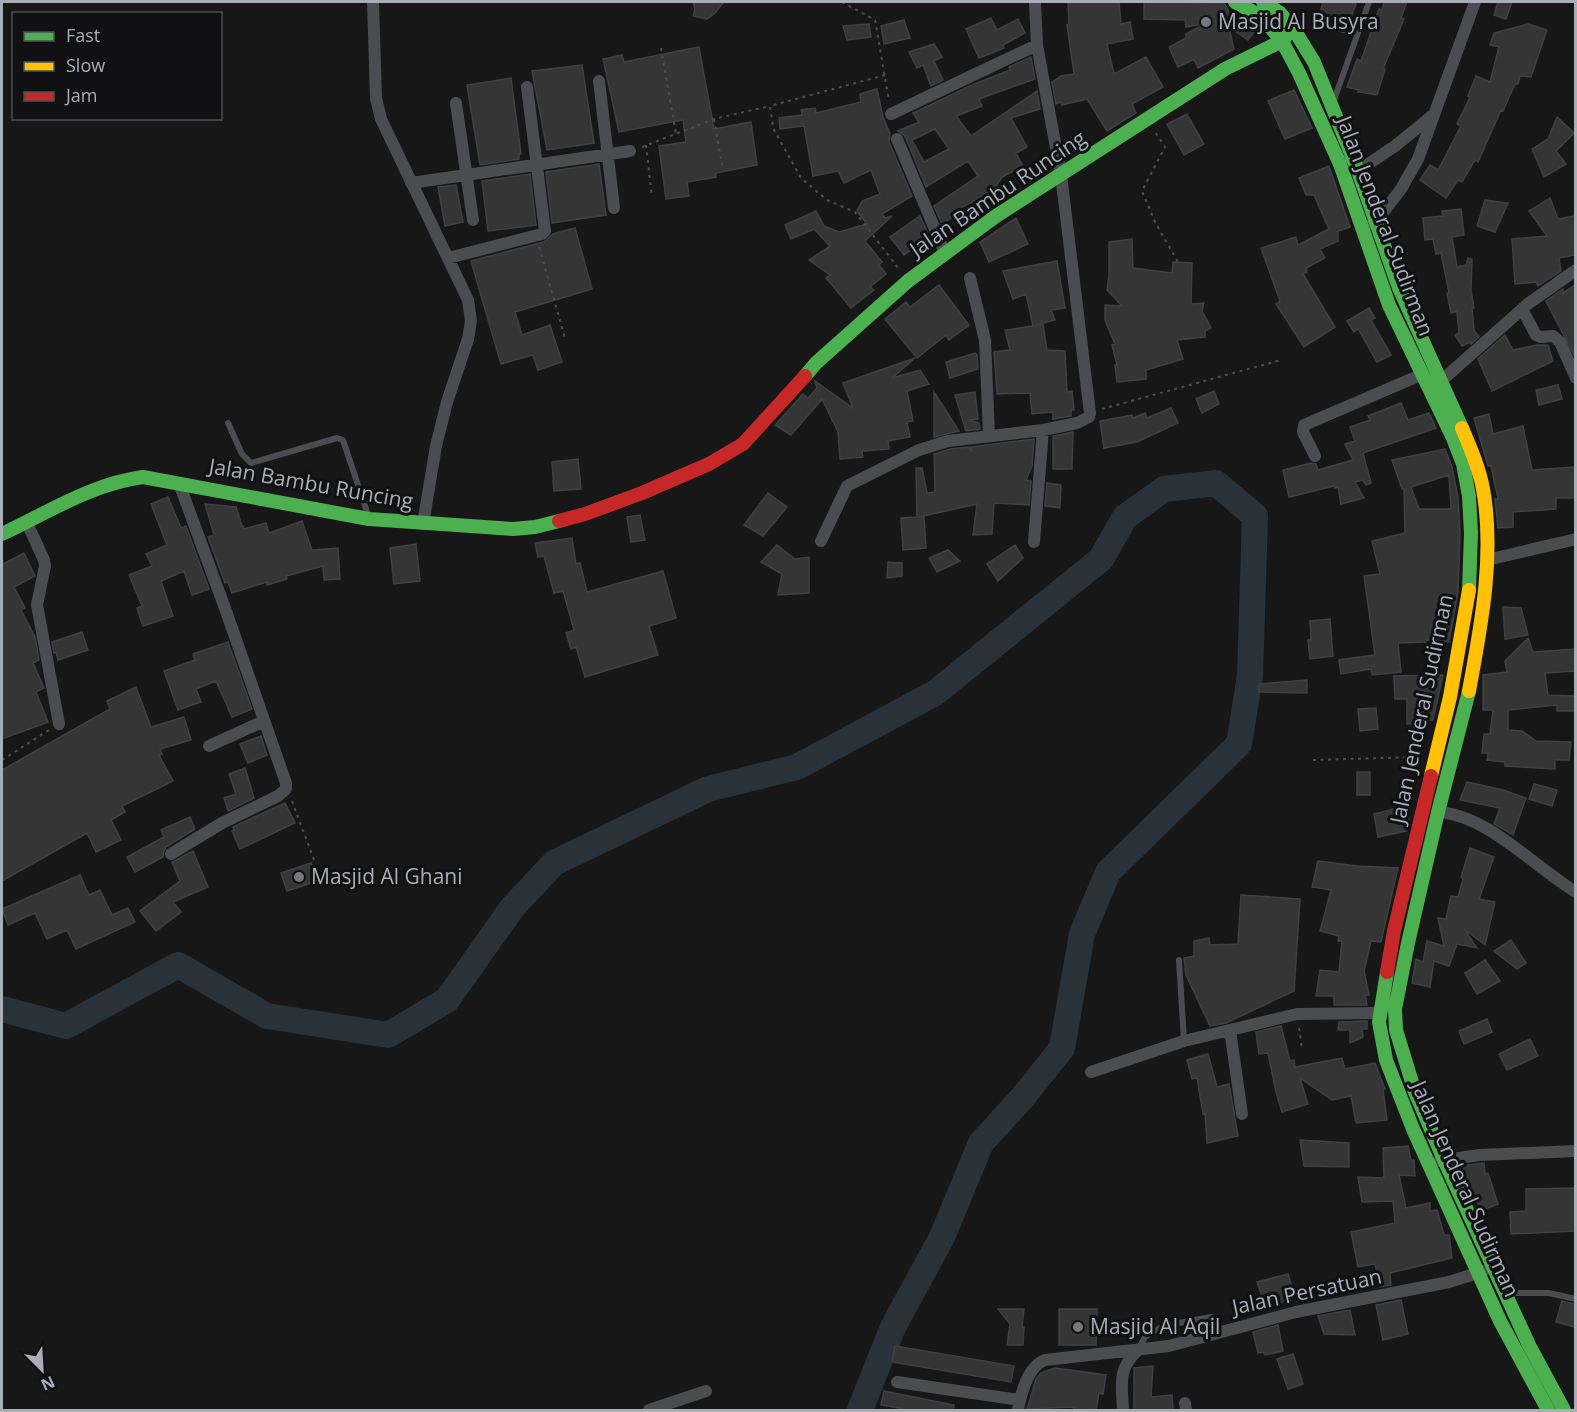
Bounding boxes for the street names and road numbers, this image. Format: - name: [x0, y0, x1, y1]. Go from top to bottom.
- street label: Jalan Jenderal Sudirman: [1330, 110, 1441, 340]
- street label: Jalan Bambu Runcing: [902, 124, 1091, 264]
- street label: Jalan Bambu Runcing: [205, 451, 415, 515]
- street label: Jalan Jenderal Sudirman: [1383, 592, 1459, 828]
- street label: Jalan Jenderal Sudirman: [1405, 1074, 1526, 1301]
- street label: Jalan Persatuan: [1227, 1262, 1384, 1321]

